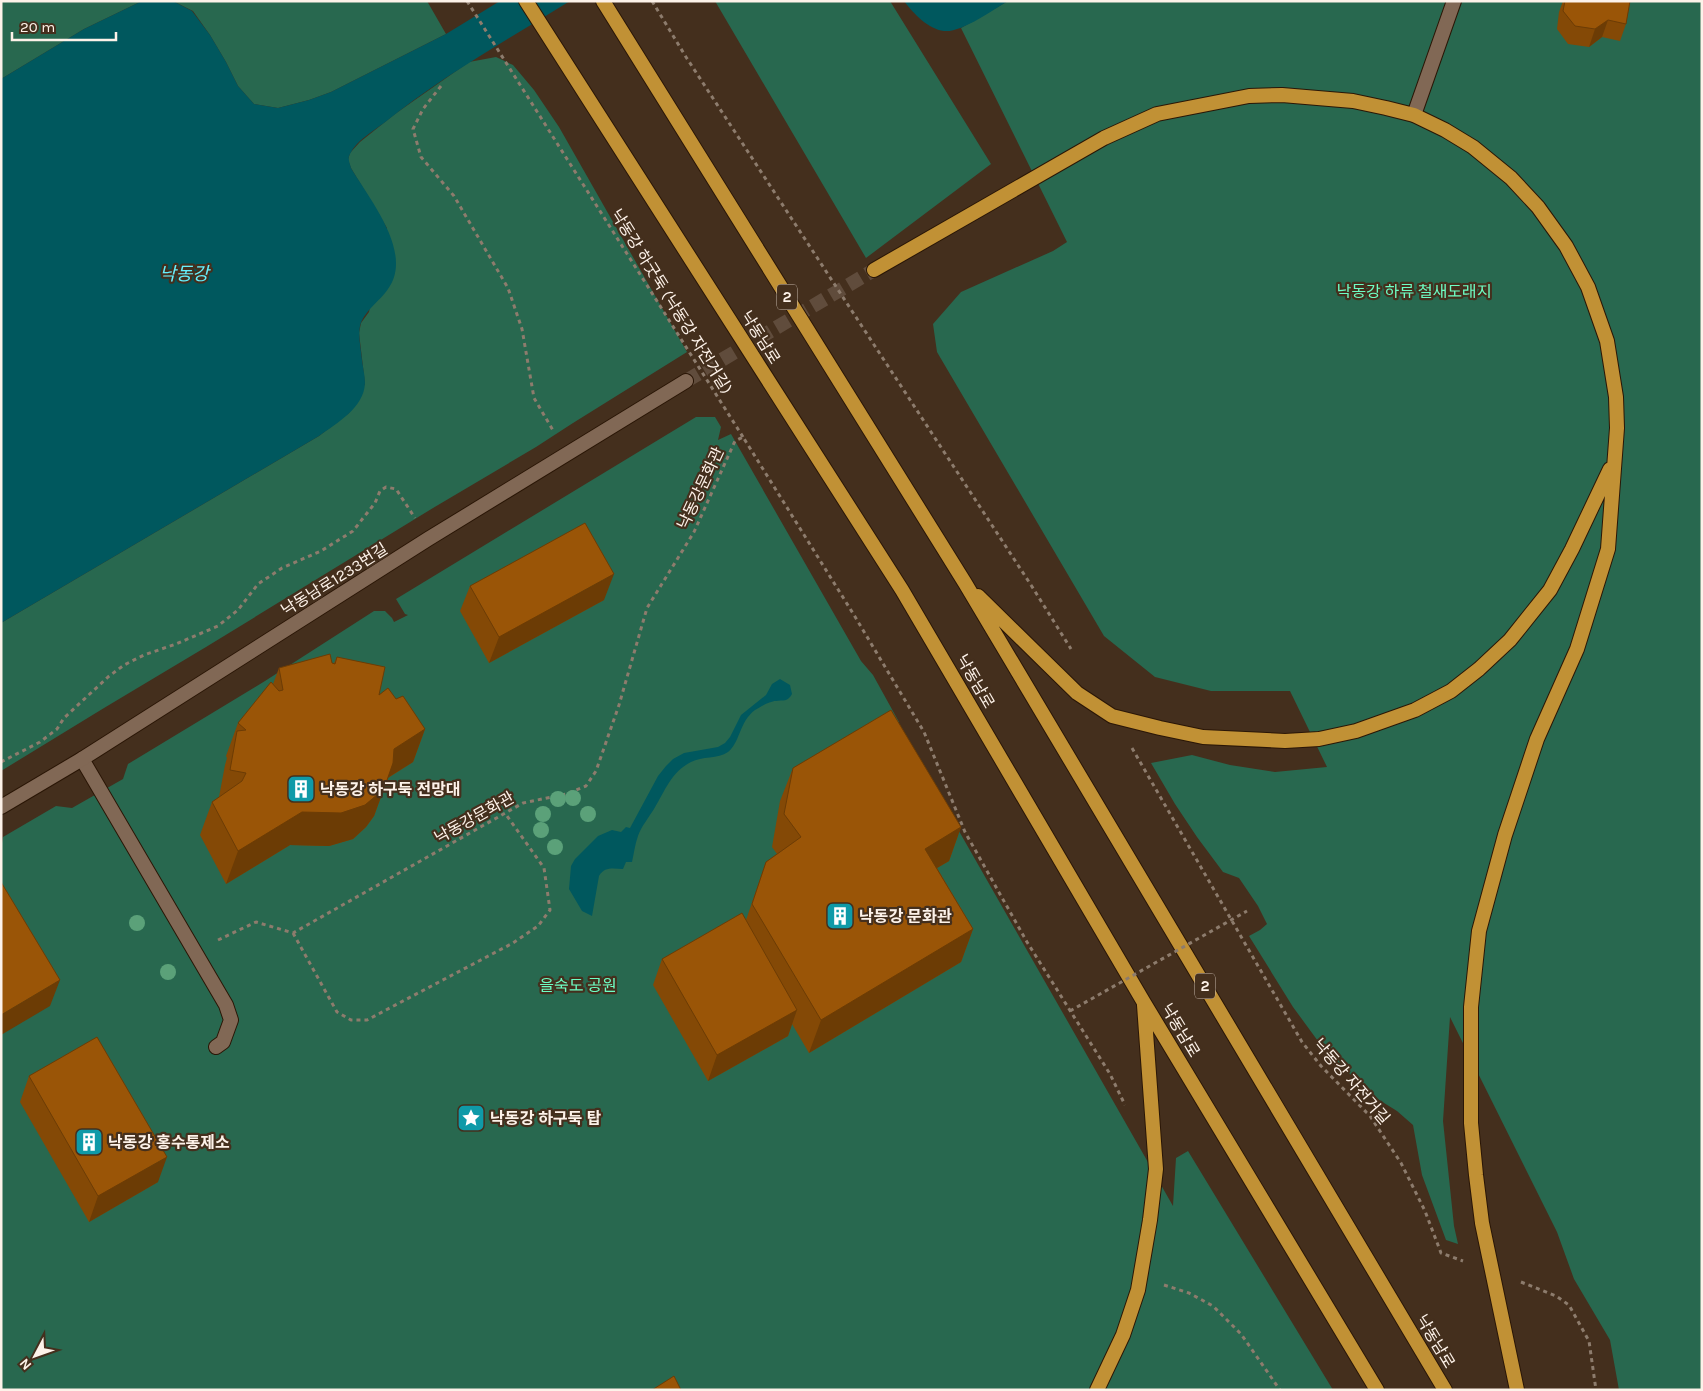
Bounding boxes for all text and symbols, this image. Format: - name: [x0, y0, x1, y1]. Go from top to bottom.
- scale bar: [12, 10, 116, 42]
- text: 20 m: [20, 18, 55, 36]
- street label: 낙동강 하굿둑 (낙동강 자전거길): [607, 205, 736, 397]
- water label: 낙동강: [159, 263, 211, 285]
- park label: 낙동강 하류 철새도래지: [1337, 282, 1491, 301]
- road number: 2: [777, 284, 797, 310]
- street label: 낙동남로: [737, 307, 784, 367]
- street label: 낙동강문화관: [673, 444, 728, 532]
- street label: 낙동남로1233번길: [278, 539, 391, 620]
- street label: 낙동남로: [953, 651, 999, 712]
- building icon: 낙동강 하구둑 전망대: [286, 774, 316, 804]
- place label: 낙동강 하구둑 전망대: [320, 780, 461, 799]
- street label: 낙동강문화관: [431, 788, 518, 847]
- building icon: 낙동강 문화관: [825, 901, 855, 931]
- place label: 낙동강 문화관: [859, 907, 952, 926]
- road number: 2: [1195, 974, 1215, 998]
- park label: 을숙도 공원: [539, 976, 617, 995]
- street label: 낙동남로: [1157, 1000, 1204, 1061]
- street label: 낙동강 자전거길: [1309, 1035, 1394, 1128]
- place icon: 낙동강 하구둑 탑: [456, 1103, 486, 1133]
- place label: 낙동강 하구둑 탑: [490, 1109, 601, 1128]
- building icon: 낙동강 홍수통제소: [74, 1127, 104, 1157]
- place label: 낙동강 홍수통제소: [108, 1133, 230, 1152]
- street label: 낙동남로: [1412, 1311, 1459, 1372]
- north arrow: [10, 1331, 60, 1381]
- text: N: [16, 1355, 35, 1374]

